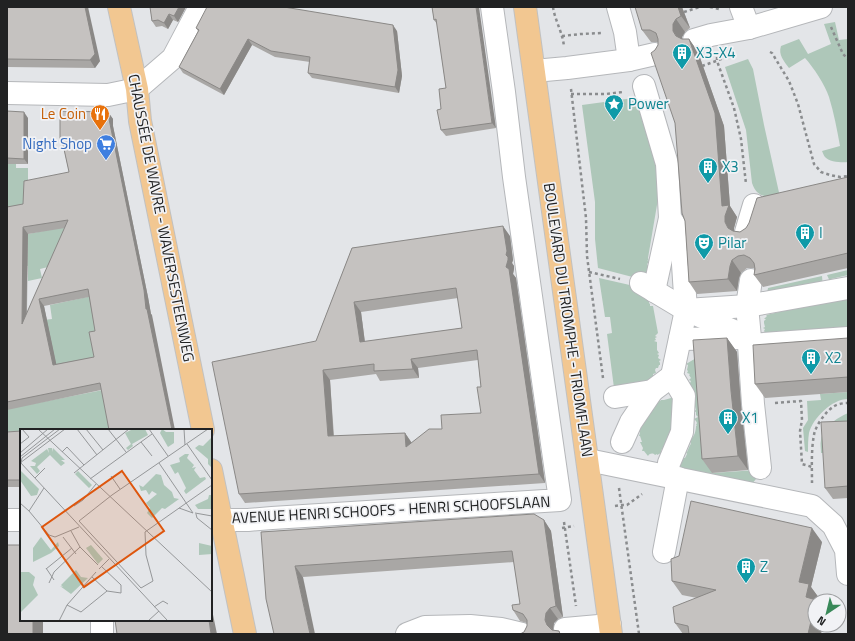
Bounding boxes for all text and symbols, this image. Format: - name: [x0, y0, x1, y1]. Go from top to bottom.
- place label: X3-X4: [696, 41, 736, 64]
- building icon: X3-X4: [671, 42, 693, 70]
- street label: CHAUSSÉE DE WAVRE - WAVERSESTEENWEG: [122, 72, 201, 364]
- place label: Power: [628, 92, 669, 115]
- place icon: Power: [603, 93, 625, 121]
- place label: Le Coin: [41, 102, 86, 125]
- restaurant icon: Le Coin: [89, 103, 111, 131]
- place label: Night Shop: [22, 132, 92, 155]
- supermarket icon: Night Shop: [95, 133, 117, 161]
- place label: X3: [722, 155, 739, 178]
- building icon: X3: [697, 156, 719, 184]
- street label: BOULEVARD DU TRIOMPHE - TRIOMFLAAN: [538, 181, 599, 458]
- place label: I: [819, 221, 823, 244]
- building icon: I: [794, 222, 816, 250]
- place label: Pilar: [718, 231, 746, 254]
- theatre icon: Pilar: [693, 232, 715, 260]
- place label: X2: [825, 346, 842, 369]
- building icon: X2: [800, 347, 822, 375]
- place label: X1: [742, 406, 759, 429]
- building icon: X1: [717, 407, 739, 435]
- inset map: [20, 429, 212, 621]
- street label: AVENUE HENRI SCHOOFS - HENRI SCHOOFSLAAN: [231, 490, 551, 529]
- place label: Z: [760, 555, 768, 578]
- building icon: Z: [735, 556, 757, 584]
- north arrow: [807, 593, 847, 633]
- text: N: [814, 612, 829, 630]

